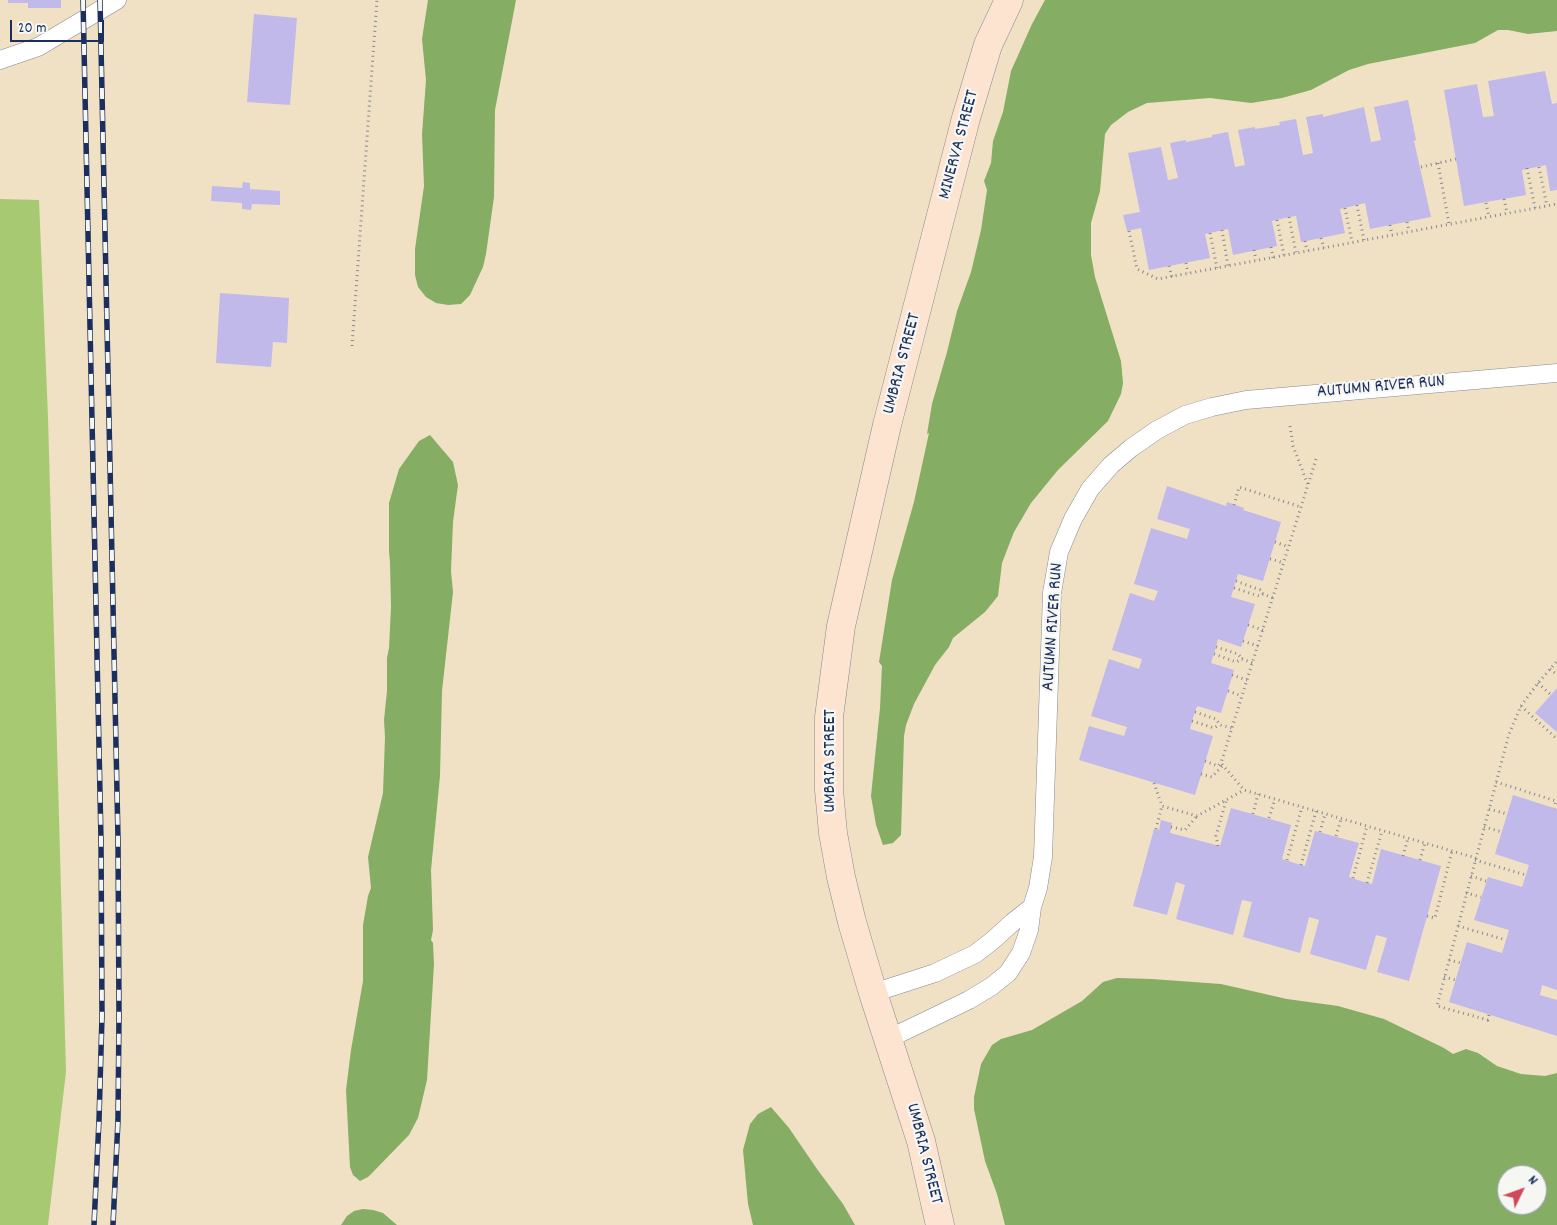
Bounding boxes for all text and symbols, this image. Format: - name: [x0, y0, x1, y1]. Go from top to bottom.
- scale bar: [12, 10, 106, 42]
- text: 20 m: [18, 18, 46, 40]
- street label: MINERVA STREET: [935, 88, 985, 202]
- street label: UMBRIA STREET: [879, 311, 927, 417]
- street label: AUTUMN RIVER RUN: [1316, 372, 1446, 404]
- street label: AUTUMN RIVER RUN: [1039, 562, 1069, 692]
- street label: UMBRIA STREET: [821, 709, 843, 813]
- street label: UMBRIA STREET: [900, 1101, 946, 1207]
- north arrow: [1497, 1165, 1547, 1215]
- text: N: [1523, 1171, 1542, 1190]

